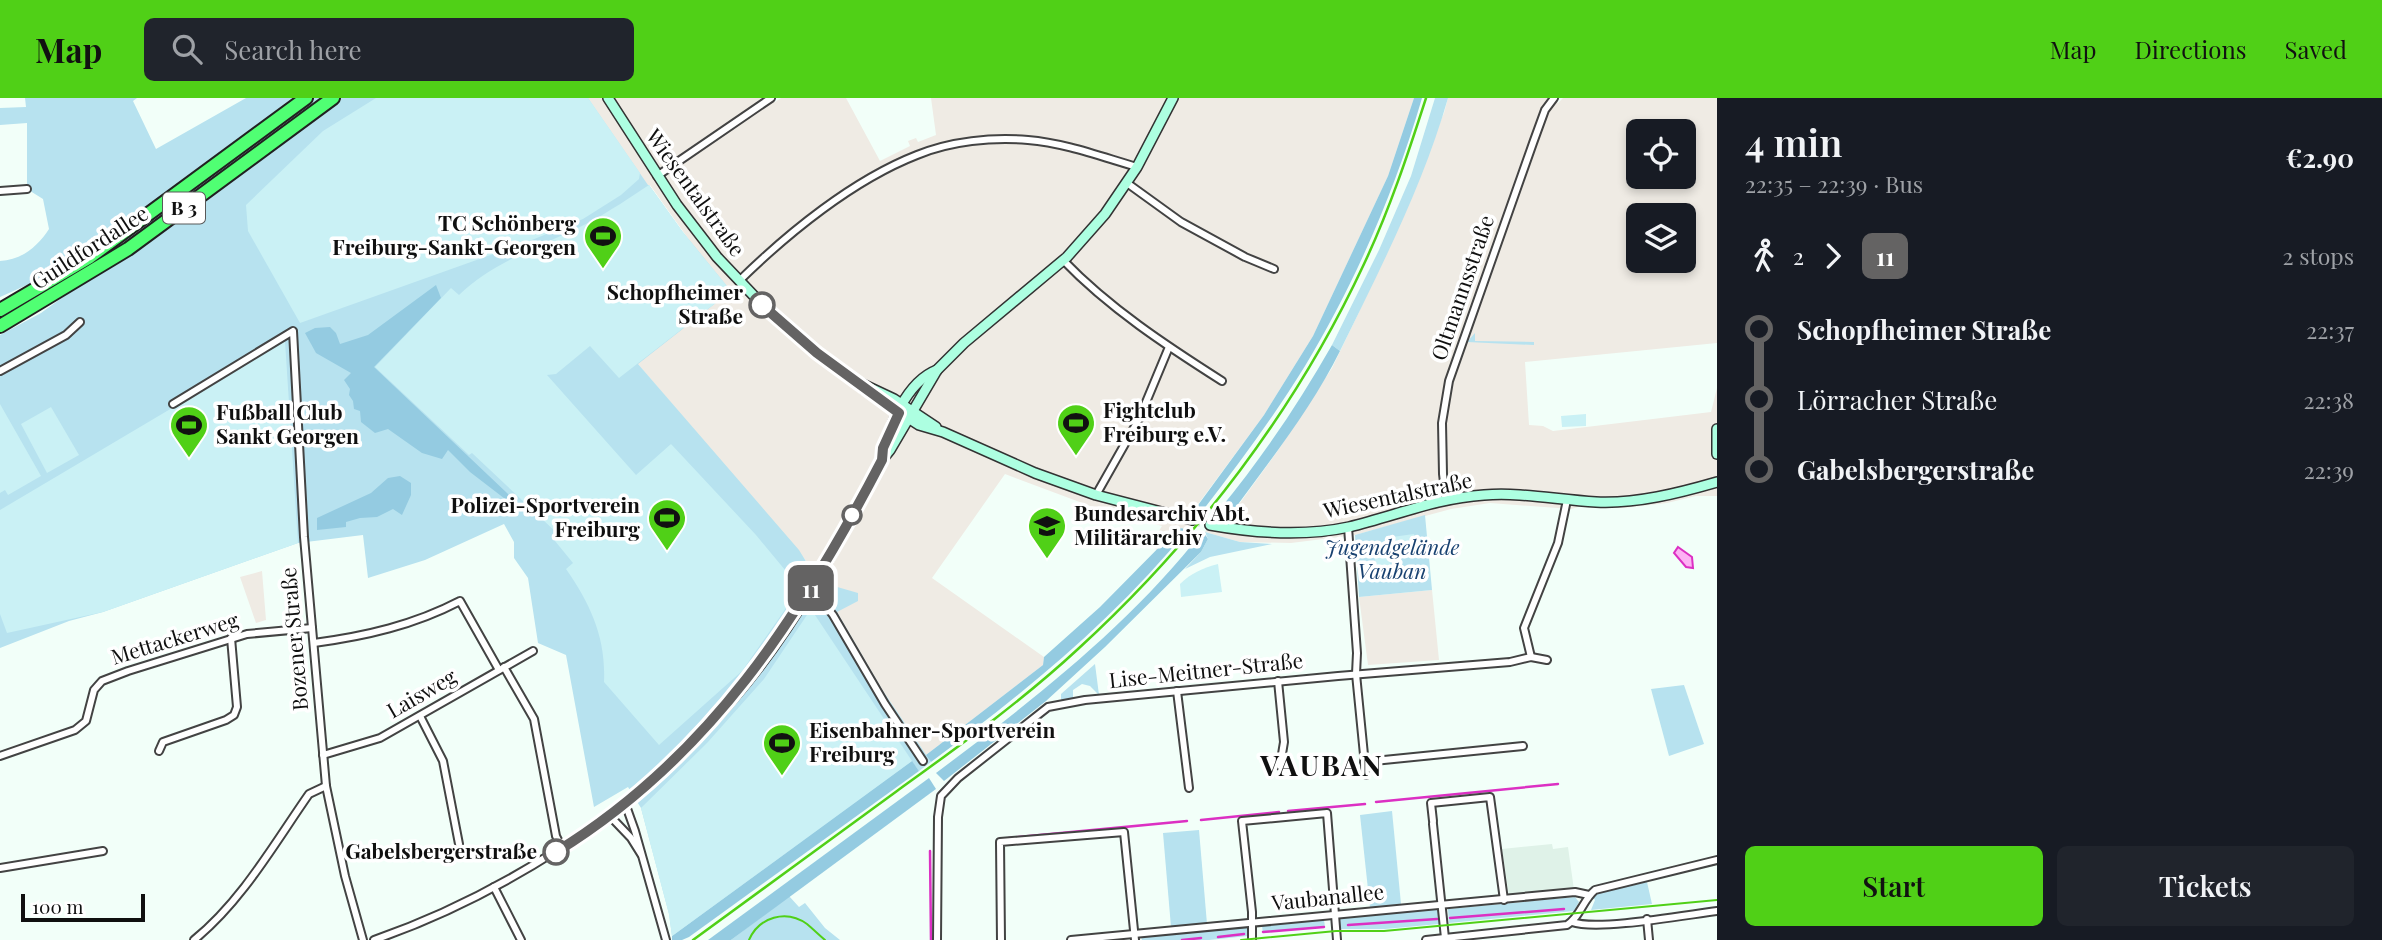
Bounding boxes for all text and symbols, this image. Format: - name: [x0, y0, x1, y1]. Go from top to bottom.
- search box: [144, 18, 634, 81]
- text: Map: [35, 27, 102, 71]
- icon: search: [168, 30, 206, 68]
- text: Search here: [224, 32, 362, 67]
- text: Map: [2050, 33, 2096, 65]
- text: Directions: [2134, 33, 2247, 65]
- text: Saved: [2285, 33, 2347, 65]
- text: 4 min: [1745, 116, 1842, 167]
- map controls: [1626, 119, 1696, 273]
- button: locate: [1626, 119, 1696, 189]
- street label: Wiesentalstraße: [640, 122, 752, 261]
- text: €2.90: [2286, 140, 2354, 175]
- text: 22:35 – 22:39 · Bus: [1745, 168, 1923, 199]
- road number: B 3: [163, 192, 205, 223]
- street label: Guildfordallee: [25, 198, 153, 295]
- button: layers: [1626, 203, 1696, 273]
- place label: TC Schönberg Freiburg-Sankt-Georgen: [332, 208, 576, 260]
- street label: Oltmannsstraße: [1423, 211, 1499, 364]
- sports icon: TC Schönberg Freiburg-Sankt-Georgen: [582, 215, 624, 270]
- icon: walk: [1745, 237, 1783, 275]
- icon: forward: [1814, 237, 1852, 275]
- text: 2: [1793, 240, 1804, 271]
- text: 11: [1876, 240, 1894, 272]
- text: 2 stops: [2283, 240, 2354, 271]
- place label: Schopfheimer Straße: [607, 277, 743, 329]
- marker: Schopfheimer Straße: [749, 292, 775, 318]
- text: Schopfheimer Straße: [1797, 312, 2051, 347]
- text: 22:37: [2306, 314, 2354, 345]
- text: Lörracher Straße: [1797, 382, 1997, 417]
- text: 22:38: [2304, 384, 2354, 415]
- place label: Fightclub Freiburg e.V.: [1103, 395, 1226, 447]
- place label: Fußball Club Sankt Georgen: [216, 397, 359, 449]
- sports icon: Fightclub Freiburg e.V.: [1055, 402, 1097, 457]
- sports icon: Fußball Club Sankt Georgen: [168, 404, 210, 459]
- text: Gabelsbergerstraße: [1797, 452, 2034, 487]
- text: 22:39: [2304, 454, 2354, 485]
- street label: Wiesentalstraße: [1320, 465, 1474, 524]
- place label: Polizei-Sportverein Freiburg: [451, 490, 640, 542]
- sports icon: Polizei-Sportverein Freiburg: [646, 497, 688, 552]
- place label: Bundesarchiv Abt. Militärarchiv: [1074, 498, 1250, 550]
- unlabelled marker: [842, 505, 862, 525]
- school or university icon: Bundesarchiv Abt. Militärarchiv: [1026, 505, 1068, 560]
- park label: Jugendgelände Vauban: [1324, 532, 1460, 584]
- line badge: 11: [780, 565, 842, 611]
- street label: Bozener Straße: [273, 566, 313, 712]
- text: 11: [802, 572, 820, 604]
- street label: Mettackerweg: [107, 604, 242, 670]
- street label: Lise-Meitner-Straße: [1107, 645, 1304, 693]
- street label: Laisweg: [381, 661, 461, 723]
- place label: Eisenbahner-Sportverein Freiburg: [809, 715, 1055, 767]
- sports icon: Eisenbahner-Sportverein Freiburg: [761, 722, 803, 777]
- district label: VAUBAN: [1259, 746, 1384, 783]
- place label: Gabelsbergerstraße: [345, 836, 537, 864]
- marker: Gabelsbergerstraße: [543, 839, 569, 865]
- button: Start: [1745, 846, 2043, 926]
- button: Tickets: [2057, 846, 2354, 926]
- street label: Vaubanallee: [1269, 876, 1385, 916]
- scale bar: [21, 891, 145, 923]
- text: 100 m: [32, 893, 83, 919]

